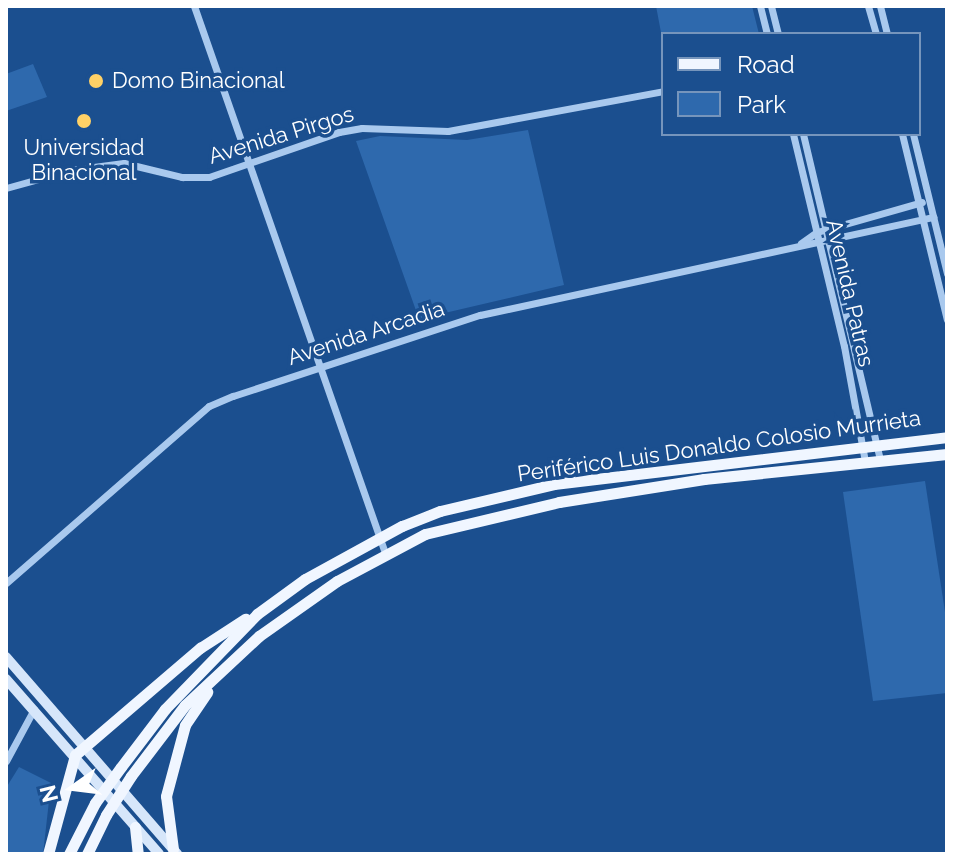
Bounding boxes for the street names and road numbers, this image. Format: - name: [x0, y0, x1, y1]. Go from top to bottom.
- street label: Avenida Pirgos: [205, 100, 357, 170]
- street label: Avenida Patras: [820, 217, 880, 369]
- street label: Avenida Arcadia: [284, 295, 448, 371]
- street label: Periférico Luis Donaldo Colosio Murrieta: [516, 405, 922, 487]

